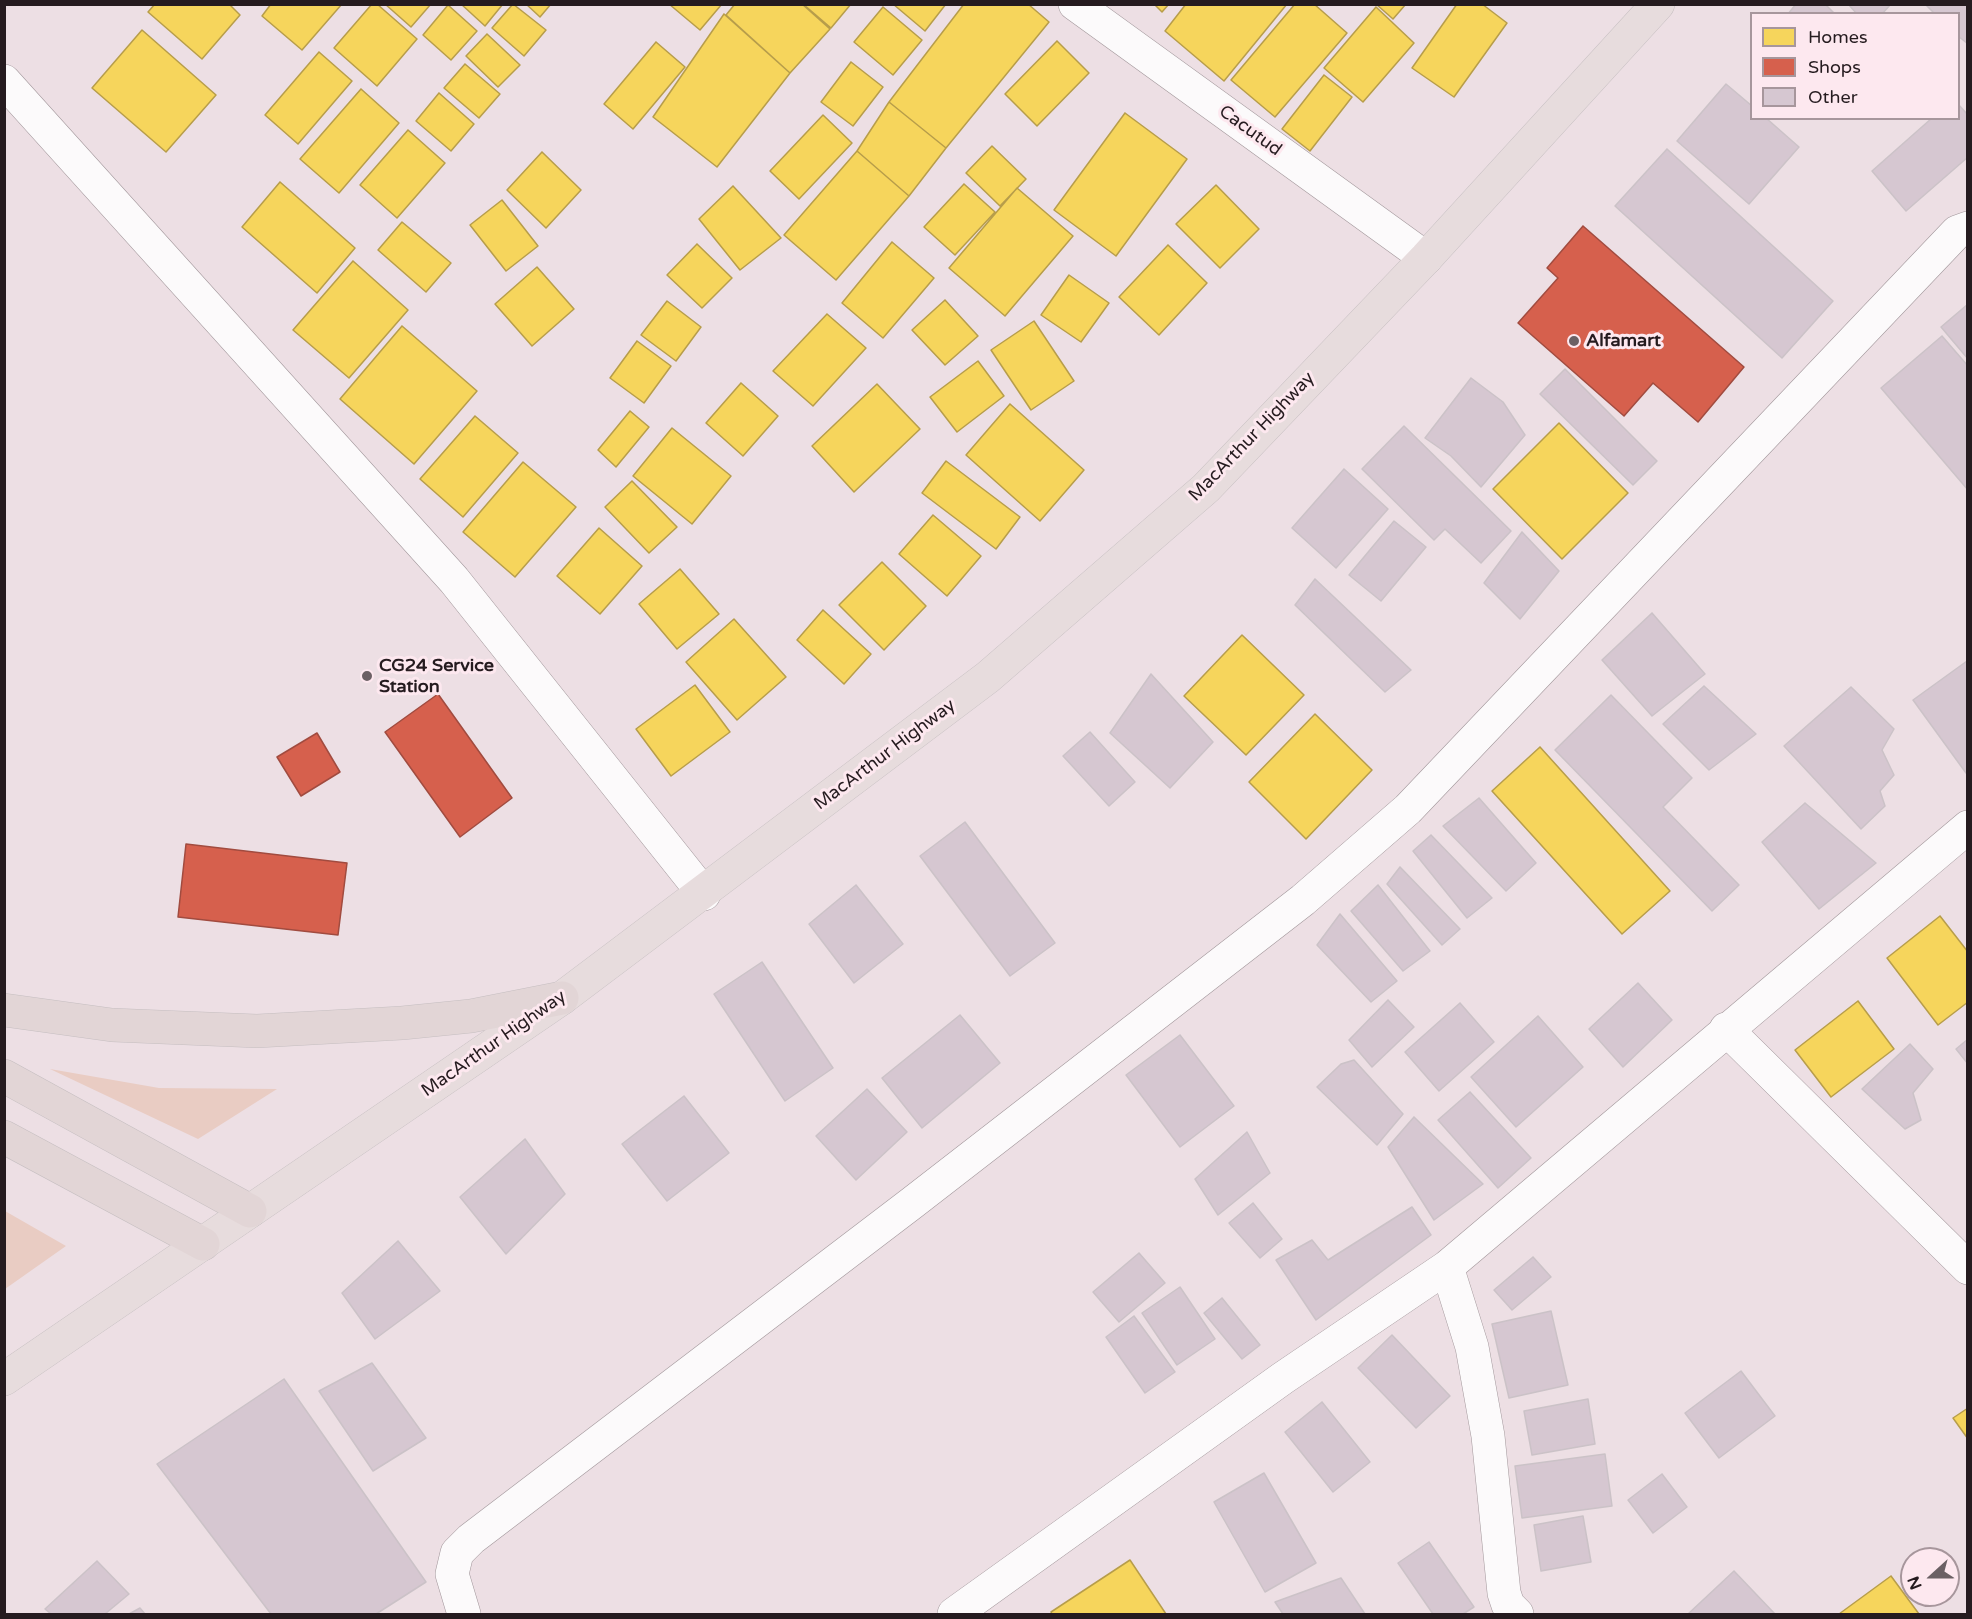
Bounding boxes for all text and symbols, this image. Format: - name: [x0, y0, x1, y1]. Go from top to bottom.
- legend: [1750, 12, 1960, 120]
- text: Homes: [1808, 26, 1868, 48]
- text: Shops: [1808, 56, 1861, 78]
- text: Other: [1808, 86, 1858, 108]
- street label: Cacutud: [1214, 101, 1286, 161]
- place label: Alfamart: [1586, 330, 1661, 352]
- marker: Alfamart: [1567, 334, 1581, 348]
- street label: MacArthur Highway: [1185, 368, 1319, 506]
- place label: CG24 Service Station: [379, 655, 494, 698]
- marker: CG24 Service Station: [360, 669, 374, 683]
- street label: MacArthur Highway: [810, 695, 960, 815]
- street label: MacArthur Highway: [418, 986, 570, 1102]
- north arrow: [1900, 1547, 1960, 1607]
- text: N: [1903, 1573, 1927, 1592]

